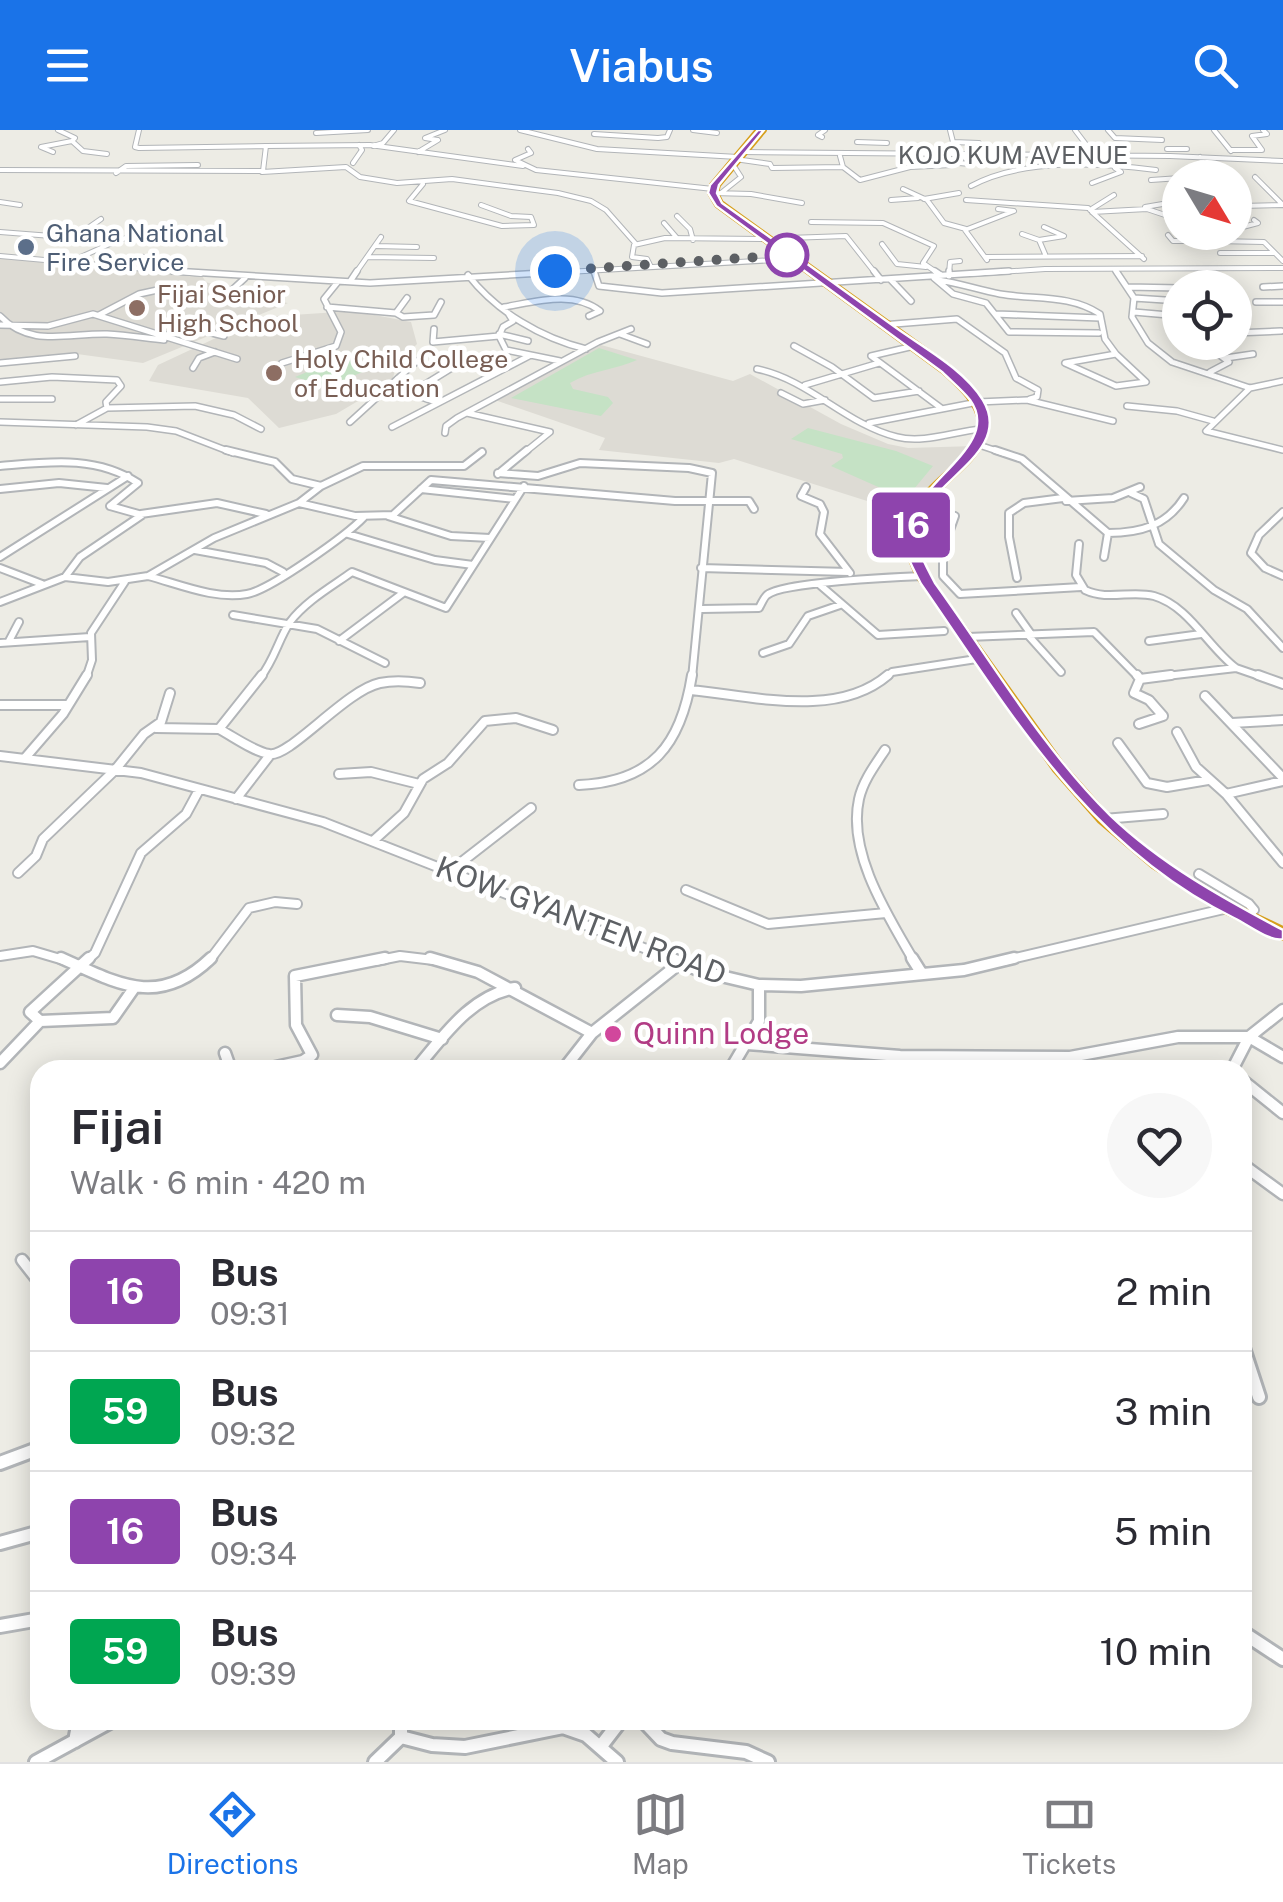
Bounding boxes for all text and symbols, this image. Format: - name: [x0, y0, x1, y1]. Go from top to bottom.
- icon: menu: [40, 38, 95, 93]
- icon: search: [1188, 38, 1243, 93]
- text: Viabus: [569, 39, 714, 92]
- street label: KOJO KUM AVENUE: [898, 140, 1128, 170]
- north arrow: [1162, 160, 1252, 250]
- map controls: [1162, 160, 1252, 360]
- place label: Ghana National Fire Service: [46, 218, 225, 277]
- unlabelled marker: [766, 234, 808, 276]
- marker: Ghana National Fire Service: [15, 236, 37, 258]
- your location: [530, 246, 580, 296]
- button: locate: [1162, 270, 1252, 360]
- place label: Fijai Senior High School: [157, 279, 299, 338]
- marker: Fijai Senior High School: [126, 297, 148, 319]
- place label: Holy Child College of Education: [294, 344, 508, 403]
- marker: Holy Child College of Education: [263, 362, 285, 384]
- line badge: 16: [866, 492, 956, 558]
- text: 16: [892, 505, 930, 546]
- street label: KOW GYANTEN ROAD: [431, 848, 732, 992]
- place label: Quinn Lodge: [633, 1015, 809, 1051]
- marker: Quinn Lodge: [602, 1023, 624, 1045]
- button: heart: [1107, 1093, 1212, 1198]
- text: Fijai: [70, 1098, 164, 1155]
- text: Walk · 6 min · 420 m: [70, 1164, 366, 1201]
- text: Bus: [210, 1250, 279, 1295]
- text: 2 min: [1116, 1269, 1212, 1314]
- text: 16: [106, 1271, 144, 1312]
- text: 09:31: [210, 1295, 290, 1332]
- text: Bus: [210, 1370, 279, 1415]
- text: 3 min: [1114, 1389, 1212, 1434]
- text: 59: [102, 1391, 148, 1432]
- text: 09:32: [210, 1415, 296, 1452]
- text: Bus: [210, 1490, 279, 1535]
- text: 5 min: [1114, 1509, 1212, 1554]
- text: 16: [106, 1511, 144, 1552]
- text: 09:34: [210, 1535, 297, 1572]
- text: Bus: [210, 1610, 279, 1655]
- text: 10 min: [1100, 1629, 1212, 1674]
- text: 59: [102, 1631, 148, 1672]
- text: 09:39: [210, 1655, 297, 1692]
- tab: Directions: [167, 1787, 298, 1880]
- tab: Map: [632, 1787, 689, 1880]
- tab: Tickets: [1022, 1787, 1116, 1880]

